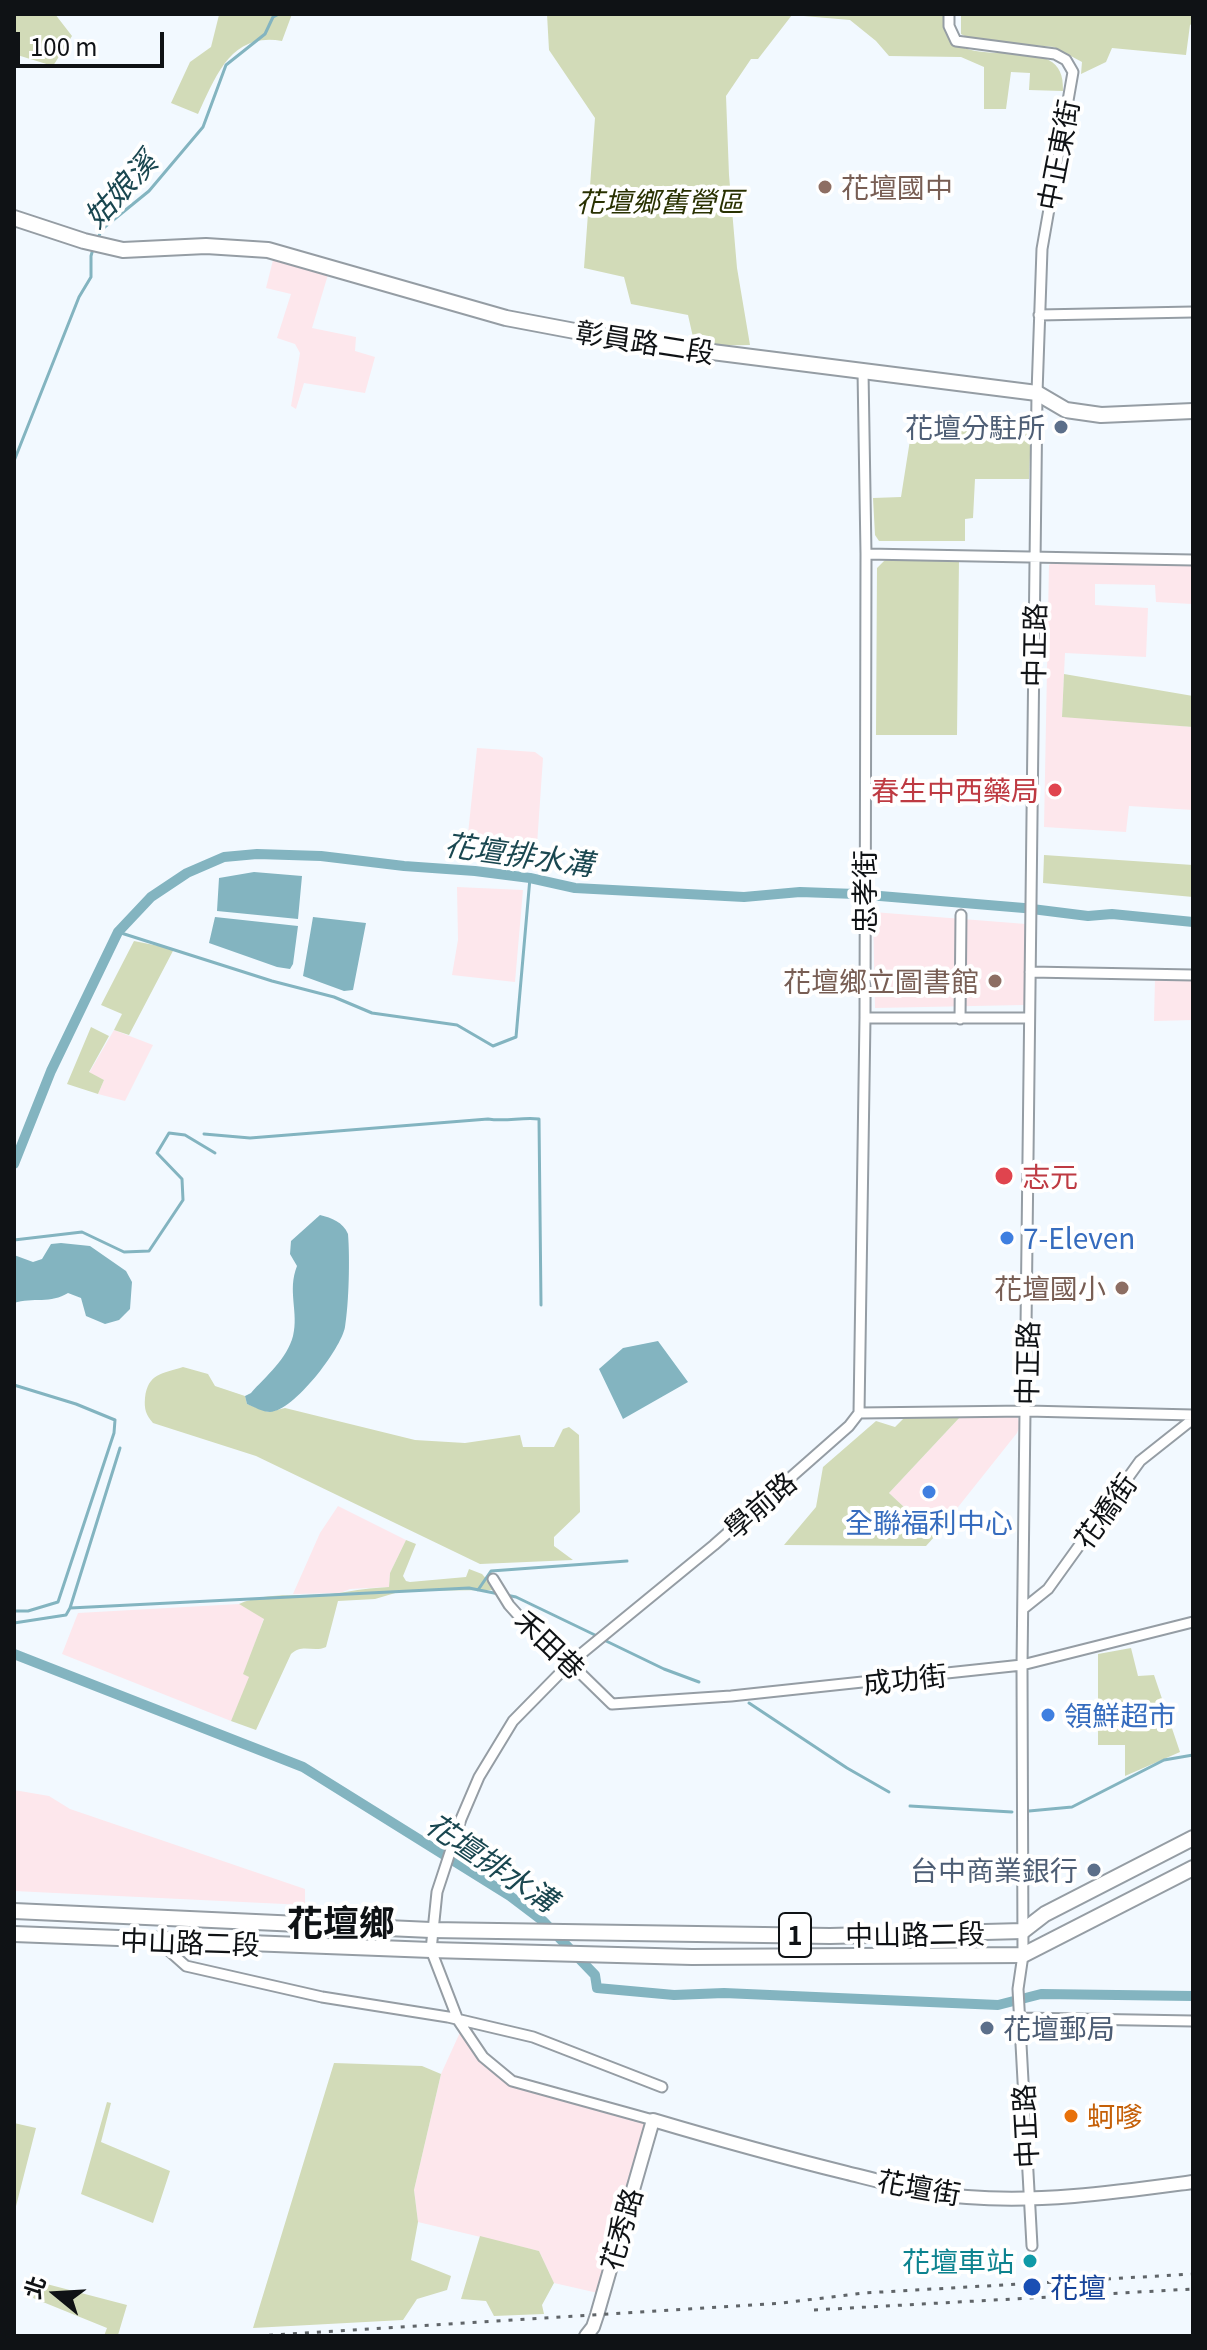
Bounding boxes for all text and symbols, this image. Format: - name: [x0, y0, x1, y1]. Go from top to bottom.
- scale bar: [20, 16, 168, 66]
- text: 100 m: [30, 28, 98, 63]
- street label: 中正東街: [1031, 97, 1085, 213]
- water label: 姑娘溪: [76, 144, 164, 234]
- place label: 花壇國中: [841, 170, 953, 204]
- marker: 花壇國中: [816, 178, 834, 196]
- park label: 花壇鄉舊營區: [576, 184, 744, 218]
- street label: 彰員路二段: [573, 314, 717, 370]
- place label: 花壇分駐所: [905, 410, 1045, 444]
- marker: 花壇分駐所: [1052, 418, 1070, 436]
- street label: 中正路: [1016, 603, 1052, 687]
- place label: 春生中西藥局: [871, 773, 1039, 807]
- marker: 春生中西藥局: [1046, 781, 1064, 799]
- water label: 花壇排水溝: [442, 826, 596, 882]
- street label: 忠孝街: [847, 850, 881, 934]
- place label: 花壇鄉立圖書館: [783, 964, 979, 998]
- marker: 花壇鄉立圖書館: [986, 972, 1004, 990]
- place label: 志元: [1022, 1159, 1078, 1193]
- marker: 志元: [993, 1165, 1015, 1187]
- place label: 7-Eleven: [1023, 1221, 1135, 1255]
- marker: 7-Eleven: [998, 1229, 1016, 1247]
- place label: 花壇國小: [994, 1271, 1106, 1305]
- marker: 花壇國小: [1113, 1279, 1131, 1297]
- street label: 中正路: [1009, 1321, 1045, 1405]
- street label: 學前路: [717, 1465, 803, 1545]
- street label: 花橋街: [1067, 1467, 1143, 1555]
- marker: 全聯福利中心: [920, 1483, 938, 1501]
- place label: 全聯福利中心: [845, 1505, 1013, 1539]
- street label: 禾田巷: [508, 1603, 592, 1685]
- street label: 成功街: [861, 1658, 949, 1700]
- place label: 領鮮超市: [1064, 1698, 1176, 1732]
- marker: 領鮮超市: [1039, 1706, 1057, 1724]
- water label: 花壇排水溝: [420, 1805, 564, 1919]
- place label: 台中商業銀行: [910, 1853, 1078, 1887]
- marker: 台中商業銀行: [1085, 1861, 1103, 1879]
- district label: 花壇鄉: [287, 1900, 395, 1944]
- road number: 1: [779, 1913, 811, 1957]
- street label: 中山路二段: [845, 1916, 985, 1952]
- street label: 中山路二段: [119, 1923, 261, 1961]
- place label: 花壇郵局: [1003, 2011, 1115, 2045]
- marker: 花壇郵局: [978, 2019, 996, 2037]
- street label: 中正路: [1006, 2083, 1044, 2169]
- place label: 蚵嗲: [1087, 2099, 1143, 2133]
- marker: 蚵嗲: [1062, 2107, 1080, 2125]
- street label: 花壇街: [875, 2163, 963, 2211]
- street label: 花秀路: [593, 2184, 649, 2274]
- place label: 花壇車站: [902, 2244, 1014, 2278]
- marker: 花壇車站: [1021, 2252, 1039, 2270]
- north arrow: [16, 2254, 96, 2334]
- place label: 花壇: [1050, 2270, 1106, 2304]
- text: 北: [15, 2271, 52, 2302]
- marker: 花壇: [1021, 2276, 1043, 2298]

